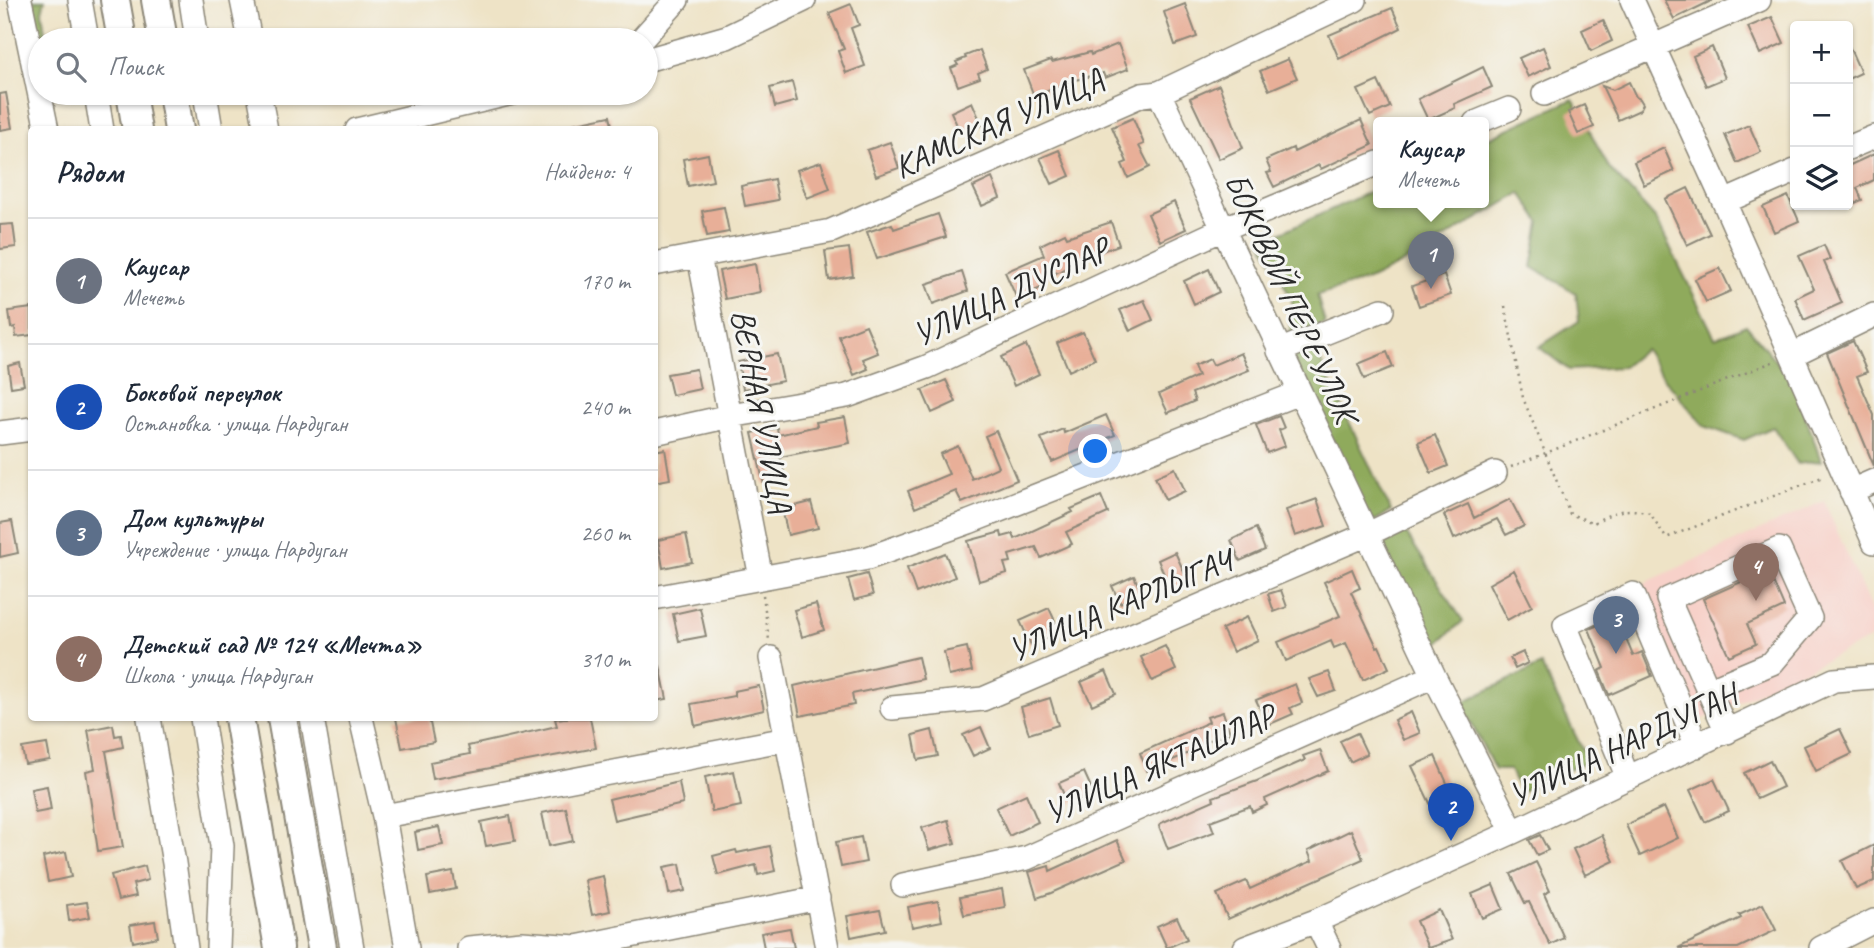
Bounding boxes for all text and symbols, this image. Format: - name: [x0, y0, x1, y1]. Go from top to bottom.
- map controls: [1790, 21, 1853, 210]
- button: +: [1790, 21, 1853, 84]
- search box: [28, 28, 658, 105]
- icon: search: [52, 48, 90, 86]
- text: Поиск: [108, 50, 163, 83]
- street label: КАМСКАЯ УЛИЦА: [887, 57, 1111, 188]
- button: −: [1790, 84, 1853, 147]
- popup: [1373, 117, 1489, 208]
- text: Каусар: [1398, 132, 1464, 165]
- button: layers: [1790, 147, 1853, 210]
- text: Рядом: [56, 153, 123, 191]
- text: Найдено: 4: [544, 157, 630, 186]
- text: Мечеть: [1398, 165, 1458, 194]
- street label: БОКОВОЙ ПЕРЕУЛОК: [1215, 166, 1370, 435]
- street label: УЛИЦА ДУСЛАР: [906, 226, 1119, 356]
- pin: 1: [1408, 231, 1454, 289]
- text: Каусар: [123, 250, 189, 283]
- text: 1: [74, 267, 84, 296]
- text: 170 m: [581, 267, 630, 296]
- text: Мечеть: [123, 283, 183, 312]
- street label: ВЕРНАЯ УЛИЦА: [722, 306, 803, 518]
- text: Боковой переулок: [123, 376, 280, 409]
- text: 2: [74, 393, 84, 422]
- text: 240 m: [581, 393, 630, 422]
- text: Остановка · улица Нардуган: [123, 409, 347, 438]
- your location: [1078, 434, 1112, 468]
- text: Дом культуры: [123, 502, 262, 535]
- text: 3: [74, 519, 84, 548]
- text: 260 m: [581, 519, 630, 548]
- text: Учреждение · улица Нардуган: [123, 535, 346, 564]
- street label: УЛИЦА КАРЛЫГАЧ: [1002, 537, 1243, 671]
- pin: 4: [1733, 543, 1779, 601]
- pin: 3: [1593, 596, 1639, 654]
- text: Детский сад № 124 «Мечта»: [123, 628, 422, 661]
- text: 4: [74, 645, 84, 674]
- text: 310 m: [581, 645, 630, 674]
- text: Школа · улица Нардуган: [123, 661, 312, 690]
- street label: УЛИЦА НАРДУГАН: [1502, 671, 1748, 816]
- street label: УЛИЦА ЯКТАШЛАР: [1038, 693, 1285, 833]
- pin: 2: [1428, 783, 1474, 841]

